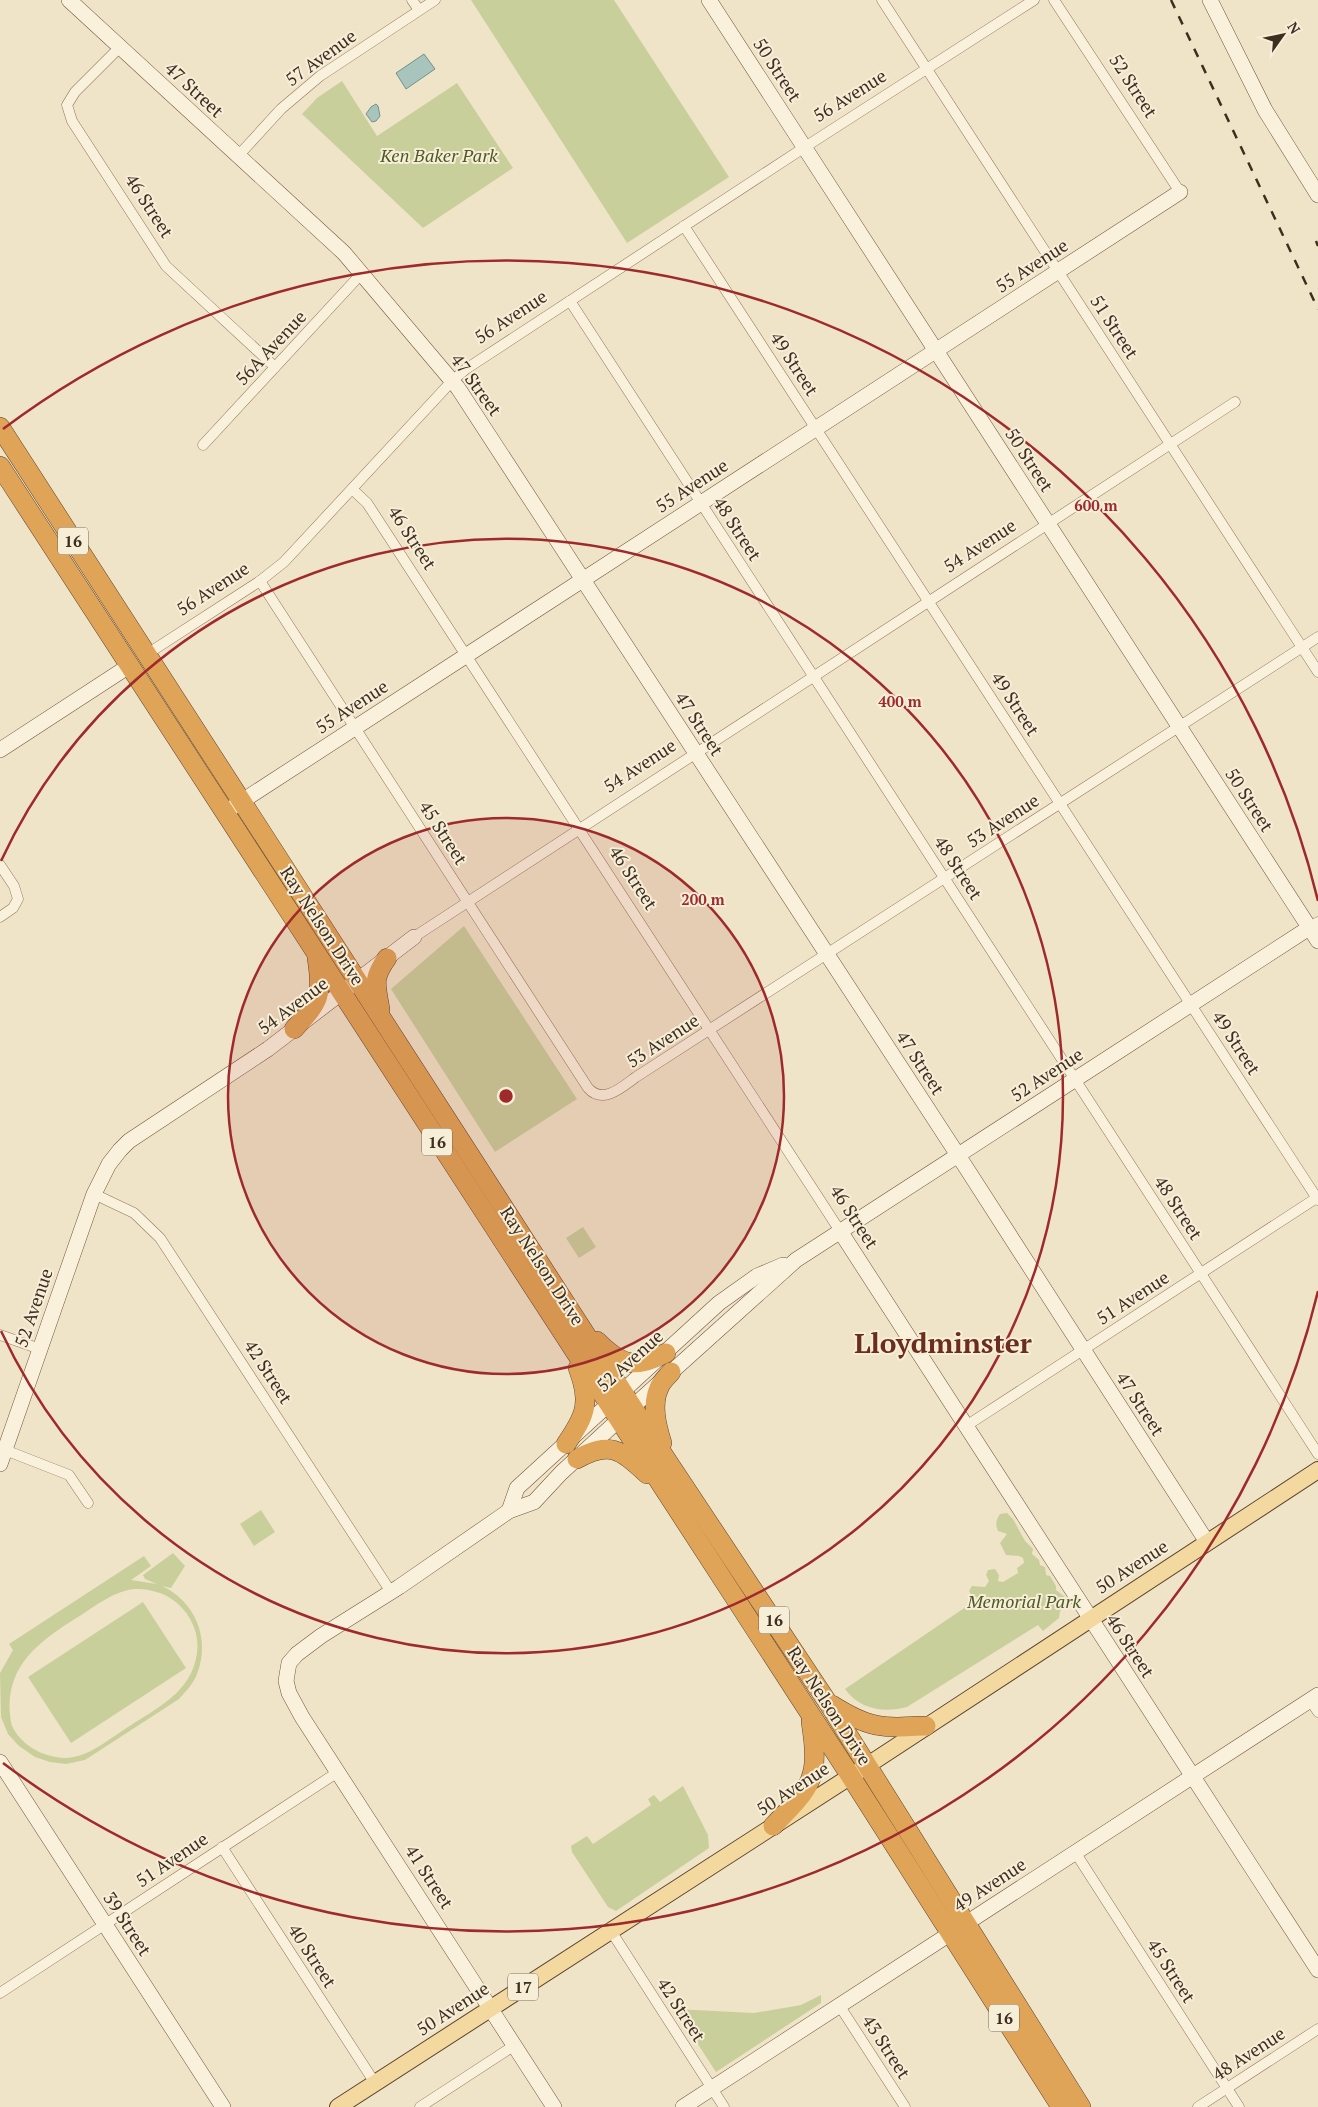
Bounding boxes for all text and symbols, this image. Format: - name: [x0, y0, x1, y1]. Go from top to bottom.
- north arrow: [1258, 10, 1308, 60]
- text: N: [1283, 18, 1305, 38]
- street label: 57 Avenue: [280, 23, 361, 91]
- street label: 50 Street: [748, 33, 808, 106]
- street label: 52 Street: [1104, 49, 1164, 122]
- street label: 47 Street: [160, 56, 229, 123]
- street label: 56 Avenue: [808, 63, 891, 127]
- park label: Ken Baker Park: [379, 143, 498, 167]
- street label: 46 Street: [120, 169, 180, 242]
- street label: 55 Avenue: [990, 233, 1072, 298]
- street label: 56 Avenue: [469, 284, 551, 349]
- street label: 51 Street: [1085, 290, 1145, 363]
- street label: 56A Avenue: [229, 305, 311, 390]
- street label: 49 Street: [765, 327, 825, 400]
- street label: 47 Street: [446, 348, 508, 421]
- street label: 50 Street: [1000, 423, 1060, 496]
- street label: 55 Avenue: [650, 453, 732, 518]
- street label: 48 Street: [708, 492, 768, 565]
- text: 600 m: [1074, 495, 1118, 515]
- street label: 46 Street: [383, 501, 443, 574]
- street label: 54 Avenue: [938, 513, 1020, 578]
- road number: 16: [58, 528, 88, 554]
- street label: 56 Avenue: [171, 556, 253, 621]
- street label: 49 Street: [986, 667, 1046, 740]
- street label: 55 Avenue: [310, 674, 392, 739]
- street label: 47 Street: [670, 687, 730, 760]
- text: 400 m: [878, 691, 922, 711]
- street label: 54 Avenue: [598, 733, 680, 798]
- street label: 50 Street: [1220, 763, 1280, 836]
- street label: 53 Avenue: [961, 788, 1043, 853]
- street label: 45 Street: [414, 796, 474, 869]
- street label: 48 Street: [929, 831, 989, 904]
- street label: 46 Street: [604, 841, 664, 914]
- street label: Ray Nelson Drive: [275, 861, 370, 990]
- text: 200 m: [681, 889, 725, 909]
- street label: 54 Avenue: [252, 971, 332, 1040]
- street label: 49 Street: [1207, 1006, 1267, 1079]
- street label: 53 Avenue: [621, 1008, 703, 1073]
- street label: 47 Street: [891, 1026, 951, 1099]
- street label: 52 Avenue: [1005, 1042, 1087, 1107]
- centre of rings: [497, 1087, 515, 1105]
- road number: 16: [422, 1128, 452, 1156]
- street label: 48 Street: [1149, 1171, 1209, 1244]
- street label: 46 Street: [825, 1180, 885, 1253]
- street label: Ray Nelson Drive: [495, 1201, 590, 1330]
- street label: 52 Avenue: [8, 1265, 58, 1350]
- street label: 51 Avenue: [1091, 1265, 1173, 1330]
- street label: 52 Avenue: [591, 1324, 668, 1397]
- district label: Lloydminster: [854, 1324, 1032, 1361]
- street label: 42 Street: [239, 1335, 299, 1408]
- street label: 47 Street: [1111, 1367, 1171, 1440]
- street label: 50 Avenue: [1090, 1534, 1172, 1599]
- park label: Memorial Park: [966, 1589, 1081, 1613]
- road number: 16: [759, 1606, 789, 1634]
- street label: 46 Street: [1101, 1609, 1161, 1682]
- street label: Ray Nelson Drive: [782, 1641, 877, 1770]
- street label: 50 Avenue: [751, 1756, 833, 1821]
- street label: 51 Avenue: [131, 1826, 212, 1892]
- street label: 41 Street: [400, 1840, 460, 1913]
- street label: 49 Avenue: [948, 1852, 1030, 1917]
- street label: 39 Street: [98, 1887, 158, 1960]
- street label: 40 Street: [283, 1919, 343, 1992]
- street label: 45 Street: [1142, 1934, 1202, 2007]
- street label: 42 Street: [652, 1973, 712, 2046]
- road number: 17: [508, 1974, 538, 2000]
- street label: 50 Avenue: [411, 1976, 493, 2041]
- road number: 16: [989, 2005, 1019, 2032]
- street label: 43 Street: [857, 2010, 917, 2083]
- street label: 48 Avenue: [1207, 2021, 1289, 2086]

